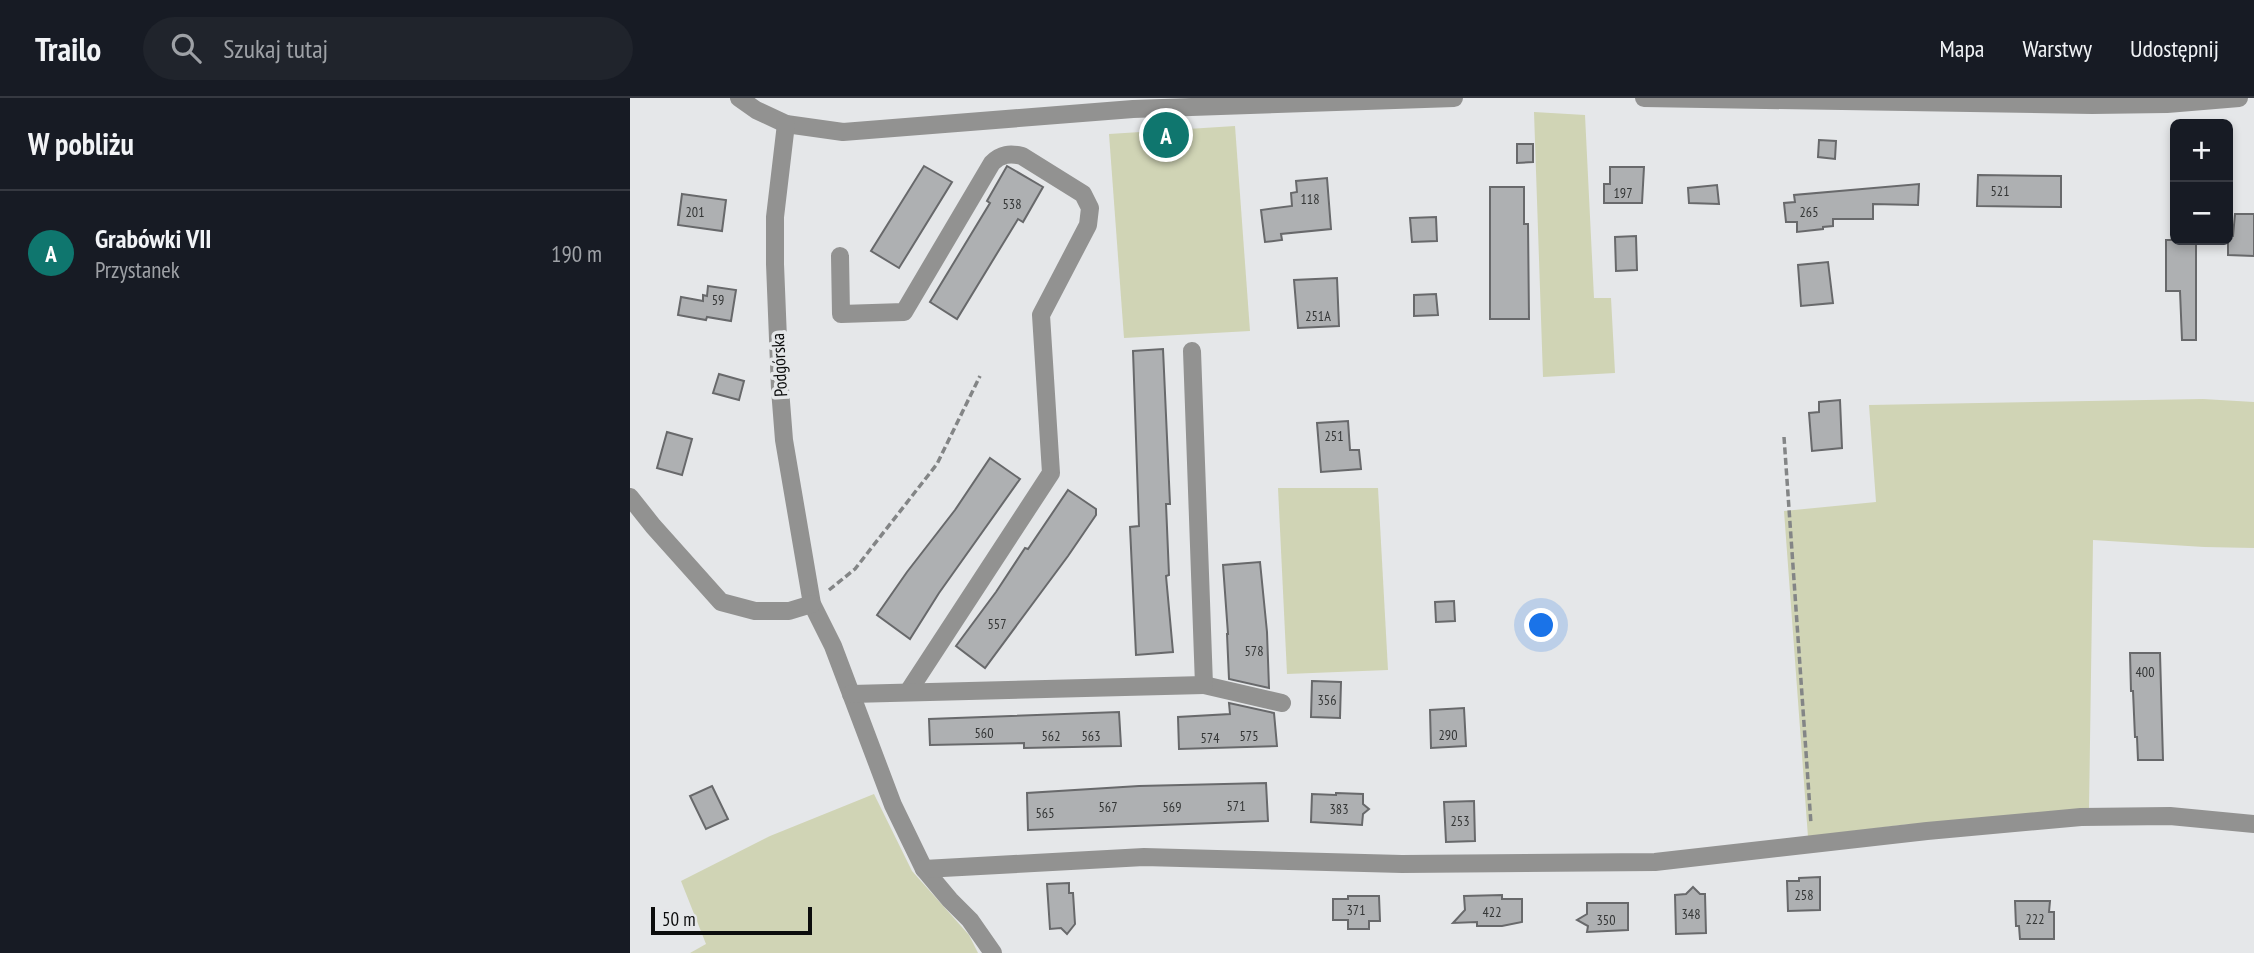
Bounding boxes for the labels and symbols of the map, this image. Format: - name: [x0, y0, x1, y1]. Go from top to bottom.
- pin: A: [1143, 109, 1189, 161]
- house number: 521: [1991, 182, 2009, 200]
- house number: 197: [1614, 184, 1632, 202]
- house number: 118: [1301, 190, 1319, 208]
- house number: 538: [1003, 195, 1021, 213]
- house number: 201: [686, 203, 704, 221]
- house number: 265: [1800, 203, 1818, 221]
- house number: 59: [712, 291, 724, 309]
- house number: 251A: [1305, 307, 1331, 325]
- street label: Podgórska: [766, 332, 792, 398]
- house number: 251: [1325, 427, 1343, 445]
- your location: [1524, 608, 1558, 642]
- house number: 557: [988, 615, 1006, 633]
- house number: 578: [1245, 642, 1263, 660]
- house number: 400: [2136, 663, 2154, 681]
- house number: 356: [1318, 691, 1336, 709]
- house number: 560: [975, 724, 993, 742]
- house number: 290: [1439, 726, 1457, 744]
- house number: 562: [1042, 727, 1060, 745]
- house number: 563: [1082, 727, 1100, 745]
- house number: 575: [1240, 727, 1258, 745]
- house number: 574: [1201, 729, 1220, 747]
- house number: 571: [1227, 797, 1245, 815]
- house number: 567: [1099, 798, 1117, 816]
- house number: 569: [1163, 798, 1181, 816]
- house number: 383: [1330, 800, 1348, 818]
- house number: 565: [1036, 804, 1054, 822]
- house number: 253: [1451, 812, 1469, 830]
- house number: 258: [1795, 886, 1813, 904]
- house number: 371: [1347, 901, 1365, 919]
- house number: 422: [1483, 903, 1501, 921]
- scale bar: [651, 904, 812, 936]
- house number: 348: [1682, 905, 1700, 923]
- house number: 222: [2026, 910, 2044, 928]
- house number: 350: [1597, 911, 1615, 929]

